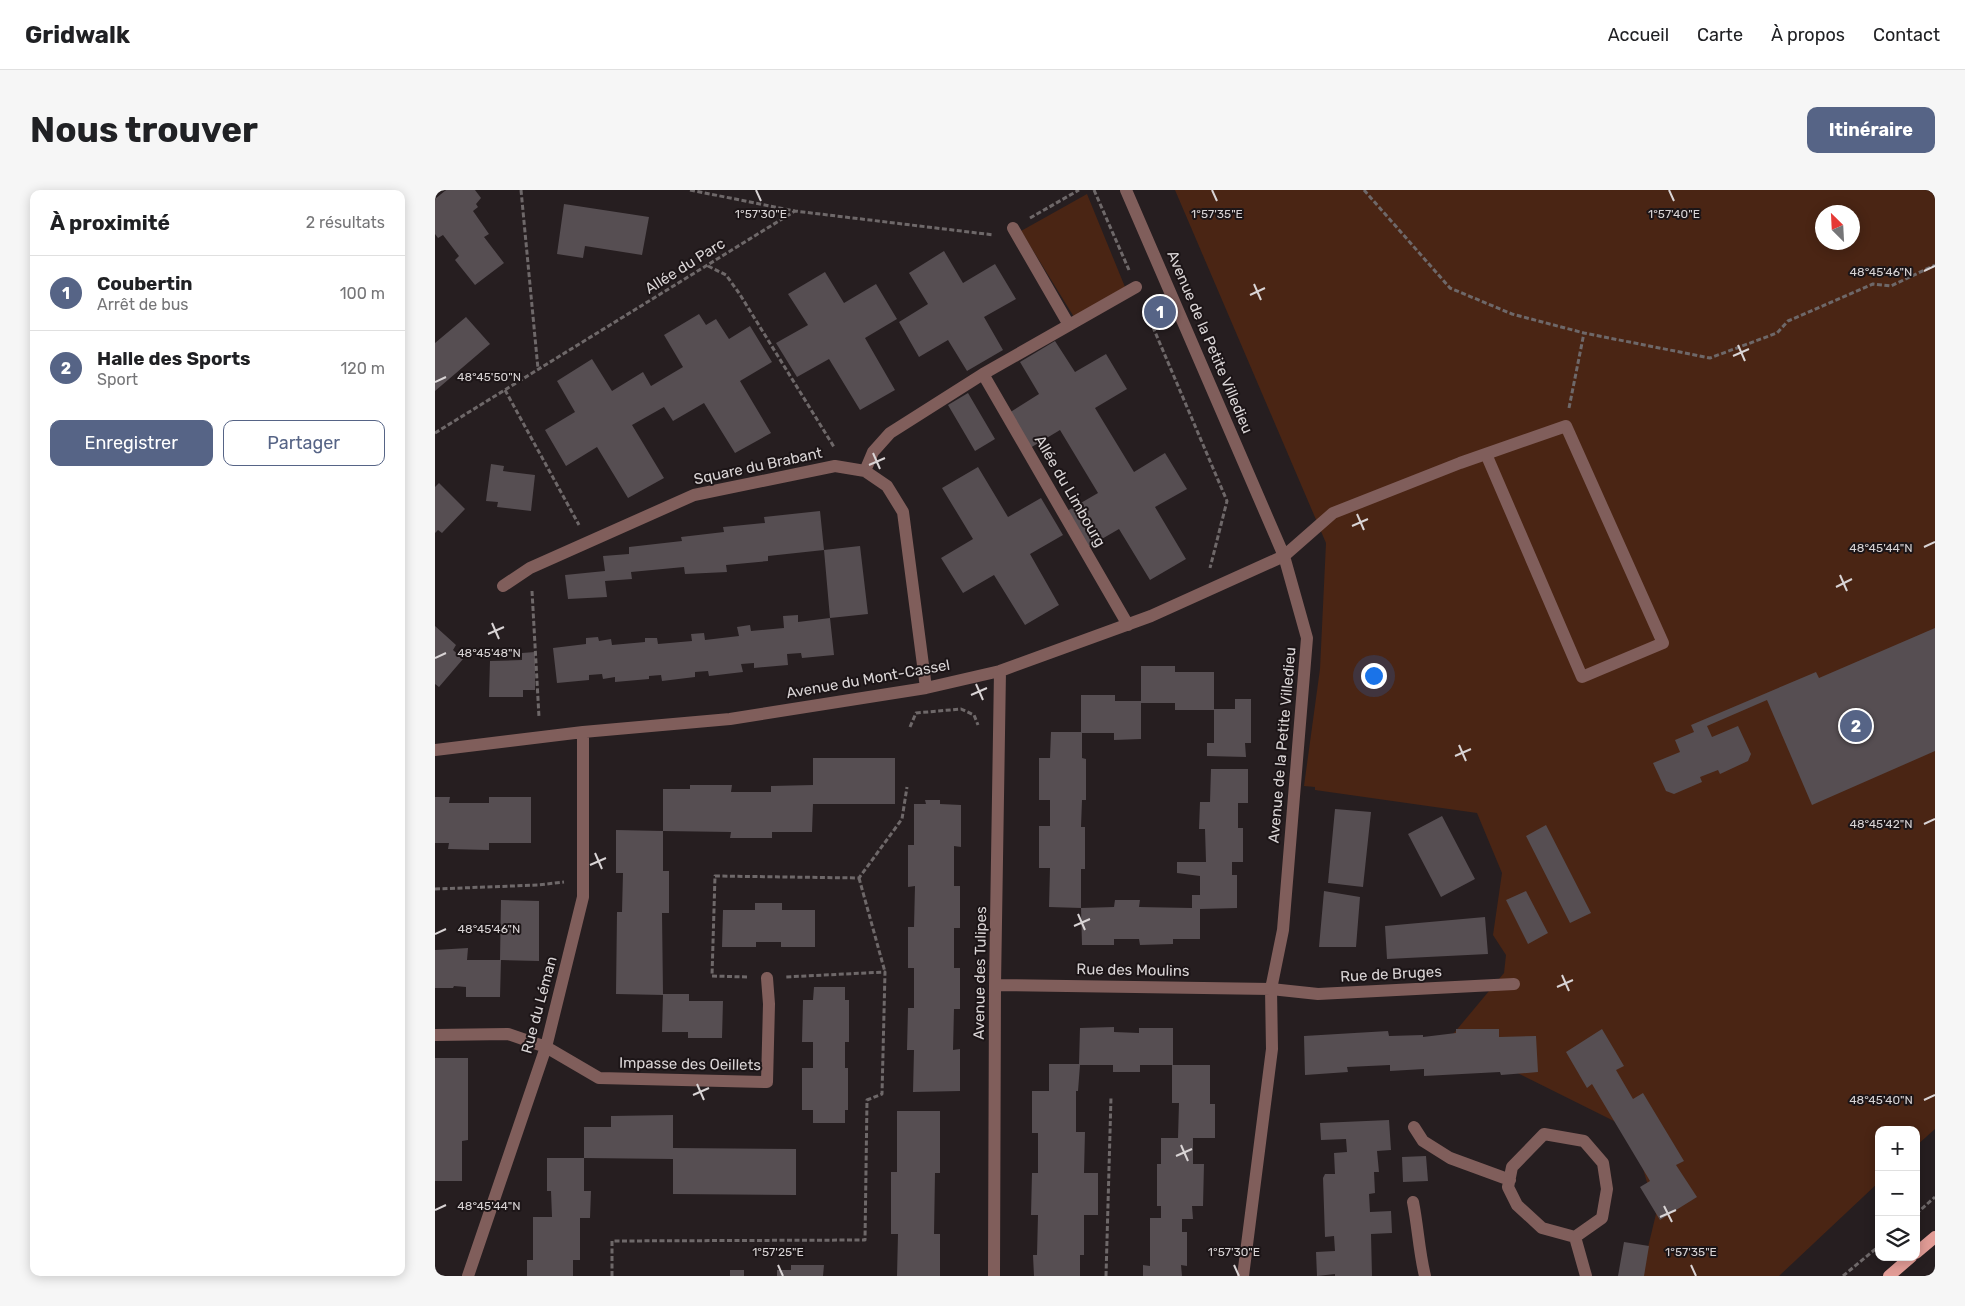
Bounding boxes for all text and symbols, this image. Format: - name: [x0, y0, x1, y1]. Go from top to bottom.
- text: Gridwalk: [25, 21, 130, 49]
- text: Accueil: [1608, 24, 1669, 46]
- text: Carte: [1697, 24, 1743, 46]
- text: À propos: [1771, 24, 1845, 46]
- text: Contact: [1873, 24, 1940, 46]
- button: Itinéraire: [1807, 107, 1935, 153]
- text: Nous trouver: [30, 109, 258, 151]
- north arrow: [1815, 205, 1860, 250]
- text: 1°57'30"E: [735, 207, 787, 221]
- text: 1°57'35"E: [1191, 207, 1243, 221]
- text: 1°57'40"E: [1648, 207, 1700, 221]
- text: À proximité: [50, 210, 170, 235]
- text: 2 résultats: [306, 213, 385, 232]
- street label: Allée du Parc: [642, 234, 728, 298]
- street label: Avenue de la Petite Villedieu: [1163, 248, 1257, 436]
- text: 48°45'46"N: [1850, 265, 1912, 279]
- text: Coubertin: [97, 272, 193, 295]
- text: 1: [62, 284, 70, 303]
- text: 100 m: [340, 284, 385, 303]
- pin: 1: [1144, 293, 1176, 331]
- text: Arrêt de bus: [97, 295, 189, 314]
- text: Halle des Sports: [97, 347, 251, 370]
- text: 2: [61, 359, 71, 378]
- text: 120 m: [340, 359, 385, 378]
- text: Sport: [97, 370, 138, 389]
- text: 48°45'50"N: [457, 370, 521, 384]
- button: Enregistrer: [50, 420, 213, 466]
- button: Partager: [223, 420, 385, 466]
- street label: Allée du Limbourg: [1031, 432, 1109, 550]
- street label: Square du Brabant: [692, 444, 824, 488]
- text: 48°45'44"N: [1849, 541, 1913, 555]
- text: 48°45'48"N: [457, 646, 521, 660]
- street label: Avenue de la Petite Villedieu: [1264, 646, 1300, 844]
- street label: Avenue du Mont-Cassel: [785, 656, 951, 702]
- your location: [1361, 663, 1387, 689]
- pin: 2: [1840, 707, 1872, 745]
- text: 48°45'42"N: [1849, 817, 1913, 831]
- street label: Avenue des Tulipes: [970, 906, 990, 1040]
- text: 48°45'46"N: [458, 922, 520, 936]
- street label: Rue du Léman: [517, 954, 561, 1056]
- street label: Rue des Moulins: [1076, 960, 1190, 980]
- street label: Rue de Bruges: [1340, 962, 1443, 986]
- street label: Impasse des Oeillets: [619, 1054, 761, 1074]
- text: 48°45'40"N: [1849, 1093, 1913, 1107]
- map controls: [1875, 1126, 1920, 1261]
- button: +: [1875, 1126, 1920, 1171]
- button: −: [1875, 1171, 1920, 1216]
- text: 48°45'44"N: [457, 1199, 521, 1213]
- button: layers: [1875, 1216, 1920, 1261]
- text: 1°57'25"E: [752, 1245, 804, 1259]
- text: 1°57'30"E: [1208, 1245, 1260, 1259]
- text: 1°57'35"E: [1665, 1245, 1717, 1259]

